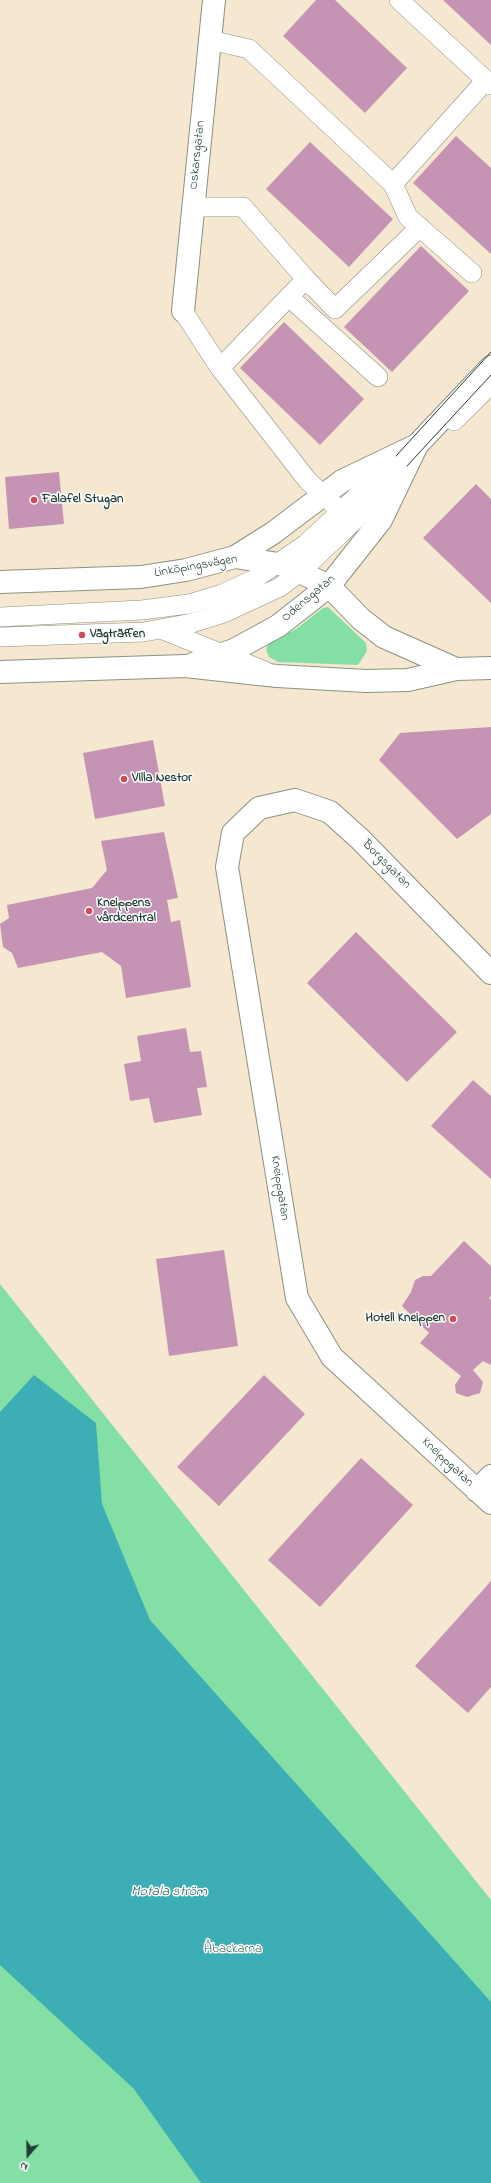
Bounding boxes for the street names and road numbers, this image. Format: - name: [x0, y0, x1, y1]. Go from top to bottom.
- street label: Oskarsgatan: [187, 120, 209, 190]
- street label: Linköpingsvägen: [153, 552, 239, 582]
- street label: Odensgatan: [279, 572, 339, 626]
- street label: Borgsgatan: [358, 837, 414, 893]
- street label: Kneippgatan: [266, 1154, 292, 1222]
- street label: Kneippgatan: [418, 1435, 476, 1491]

